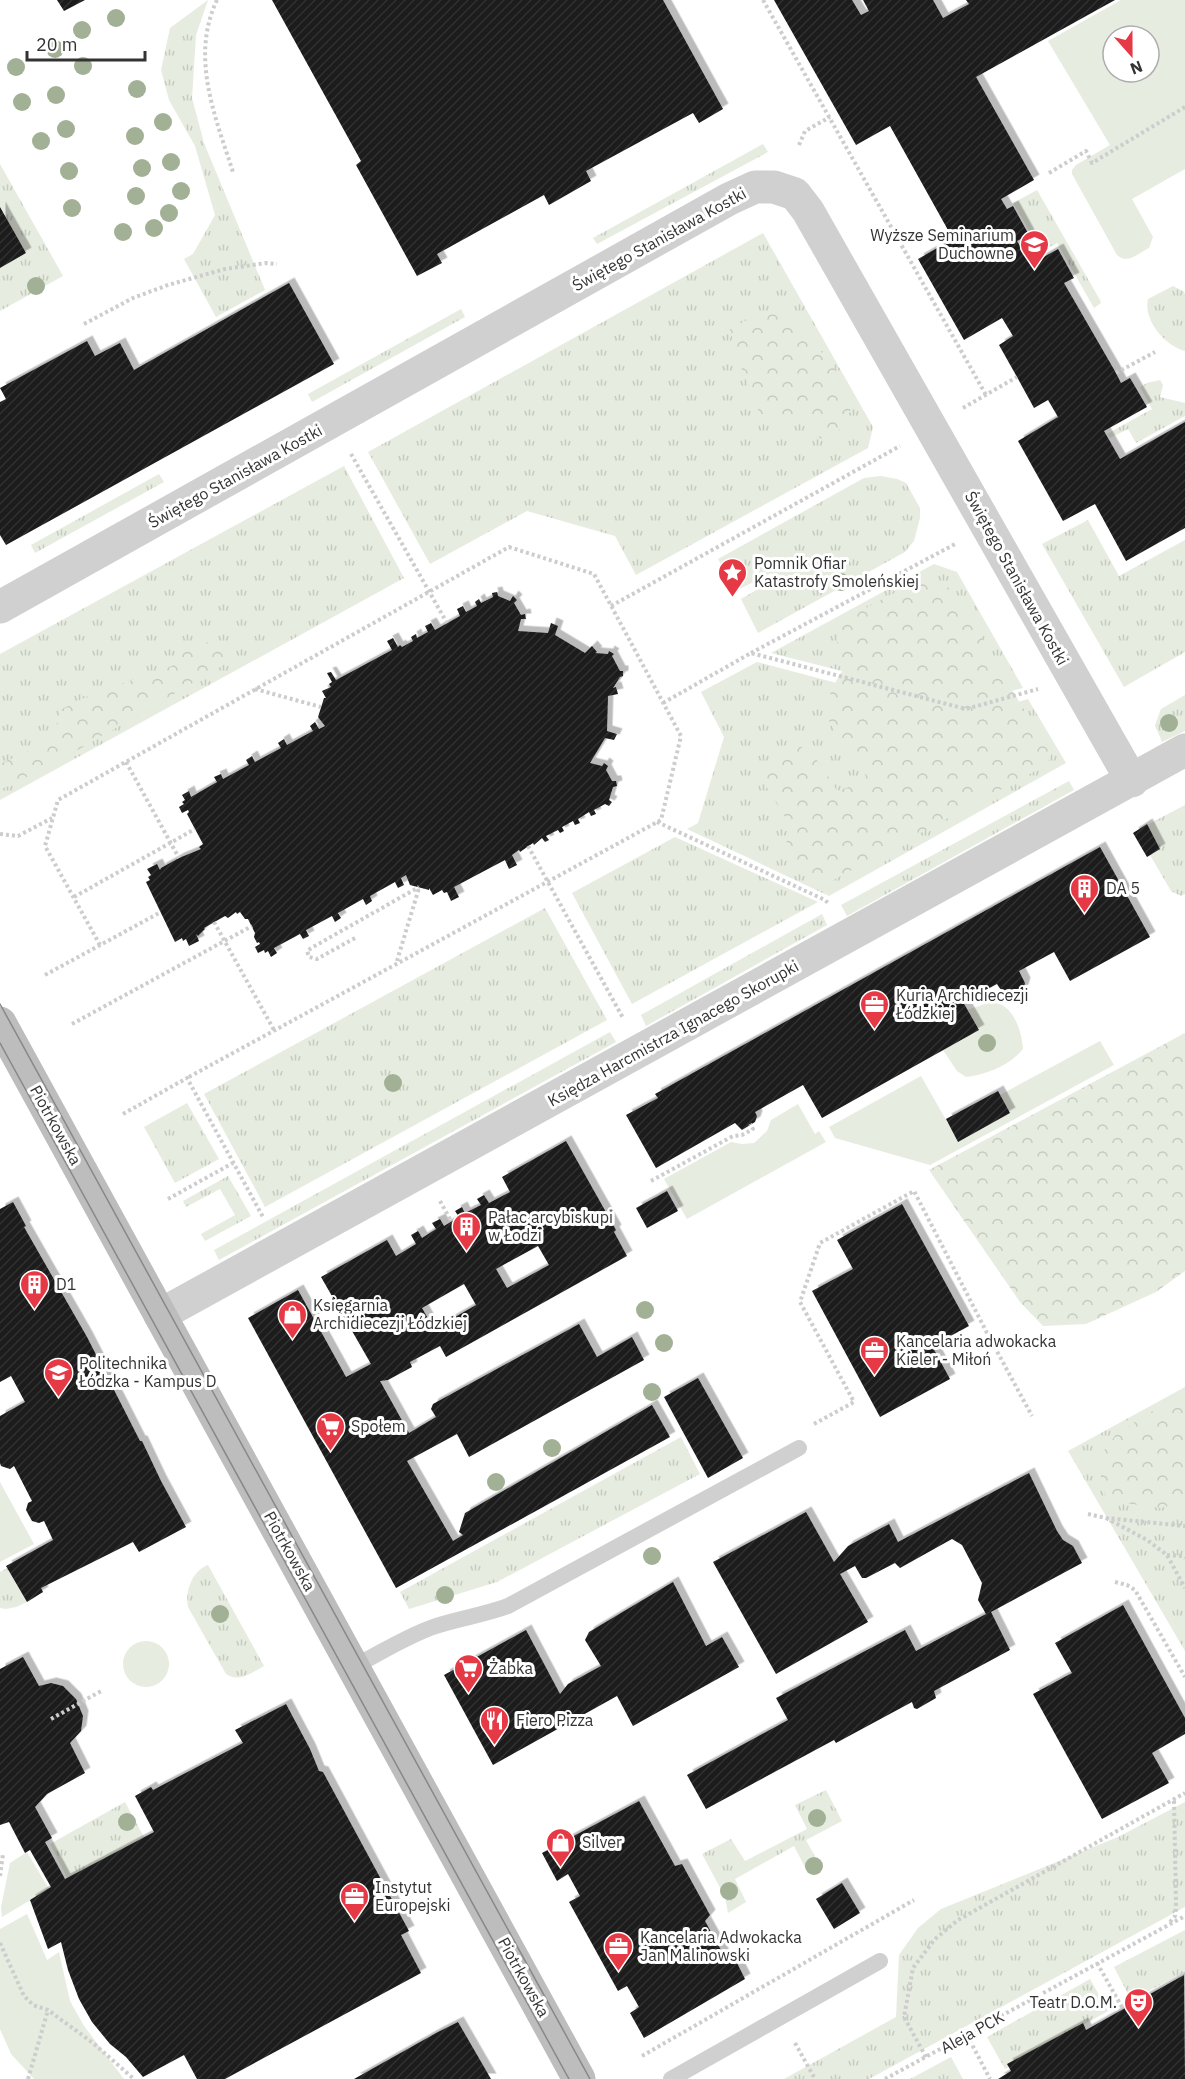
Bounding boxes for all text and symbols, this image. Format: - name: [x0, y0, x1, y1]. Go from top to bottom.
- scale bar: [27, 24, 146, 62]
- north arrow: [1101, 24, 1161, 84]
- text: 20 m: [36, 33, 78, 56]
- text: N: [1127, 57, 1145, 79]
- street label: Świętego Stanisława Kostki: [568, 182, 750, 295]
- place label: Wyższe Seminarium Duchowne: [870, 225, 1014, 263]
- school or university icon: Wyższe Seminarium Duchowne: [1019, 228, 1051, 270]
- street label: Świętego Stanisława Kostki: [144, 419, 326, 532]
- street label: Świętego Stanisława Kostki: [961, 487, 1074, 669]
- place label: Pomnik Ofiar Katastrofy Smoleńskiej: [754, 553, 919, 591]
- place icon: Pomnik Ofiar Katastrofy Smoleńskiej: [717, 556, 749, 598]
- building icon: DA 5: [1069, 872, 1101, 914]
- place label: DA 5: [1106, 878, 1140, 898]
- street label: Księdza Harcmistrza Ignacego Skorupki: [544, 955, 802, 1111]
- place label: Kuria Archidiecezji Łódzkiej: [895, 985, 1029, 1023]
- office icon: Kuria Archidiecezji Łódzkiej: [859, 988, 891, 1030]
- street label: Piotrkowska: [26, 1082, 86, 1169]
- place label: Pałac arcybiskupi w Łodzi: [488, 1207, 613, 1245]
- building icon: Pałac arcybiskupi w Łodzi: [451, 1210, 483, 1252]
- building icon: D1: [19, 1268, 51, 1310]
- place label: D1: [56, 1274, 76, 1294]
- place label: Księgarnia Archidiecezji Łódzkiej: [313, 1295, 467, 1333]
- shop icon: Księgarnia Archidiecezji Łódzkiej: [276, 1298, 308, 1340]
- place label: Kancelaria adwokacka Kieler - Miłoń: [896, 1331, 1057, 1369]
- office icon: Kancelaria adwokacka Kieler - Miłoń: [859, 1334, 891, 1376]
- place label: Politechnika Łódzka - Kampus D: [78, 1353, 217, 1391]
- school or university icon: Politechnika Łódzka - Kampus D: [42, 1356, 74, 1398]
- supermarket icon: Społem: [314, 1410, 346, 1452]
- place label: Społem: [351, 1416, 406, 1436]
- street label: Piotrkowska: [260, 1508, 320, 1595]
- supermarket icon: Żabka: [452, 1652, 484, 1694]
- place label: Żabka: [489, 1658, 533, 1678]
- restaurant icon: Fiero Pizza: [479, 1704, 511, 1746]
- place label: Fiero Pizza: [516, 1710, 594, 1730]
- shop icon: Silver: [545, 1826, 577, 1868]
- place label: Silver: [582, 1832, 622, 1852]
- place label: Instytut Europejski: [375, 1877, 450, 1915]
- office icon: Instytut Europejski: [338, 1880, 370, 1922]
- place label: Kancelaria Adwokacka Jan Malinowski: [640, 1927, 802, 1965]
- office icon: Kancelaria Adwokacka Jan Malinowski: [603, 1930, 635, 1972]
- street label: Piotrkowska: [494, 1934, 554, 2021]
- theatre icon: Teatr D.O.M.: [1122, 1986, 1154, 2028]
- place label: Teatr D.O.M.: [1030, 1992, 1117, 2012]
- street label: Aleja PCK: [937, 2006, 1007, 2058]

